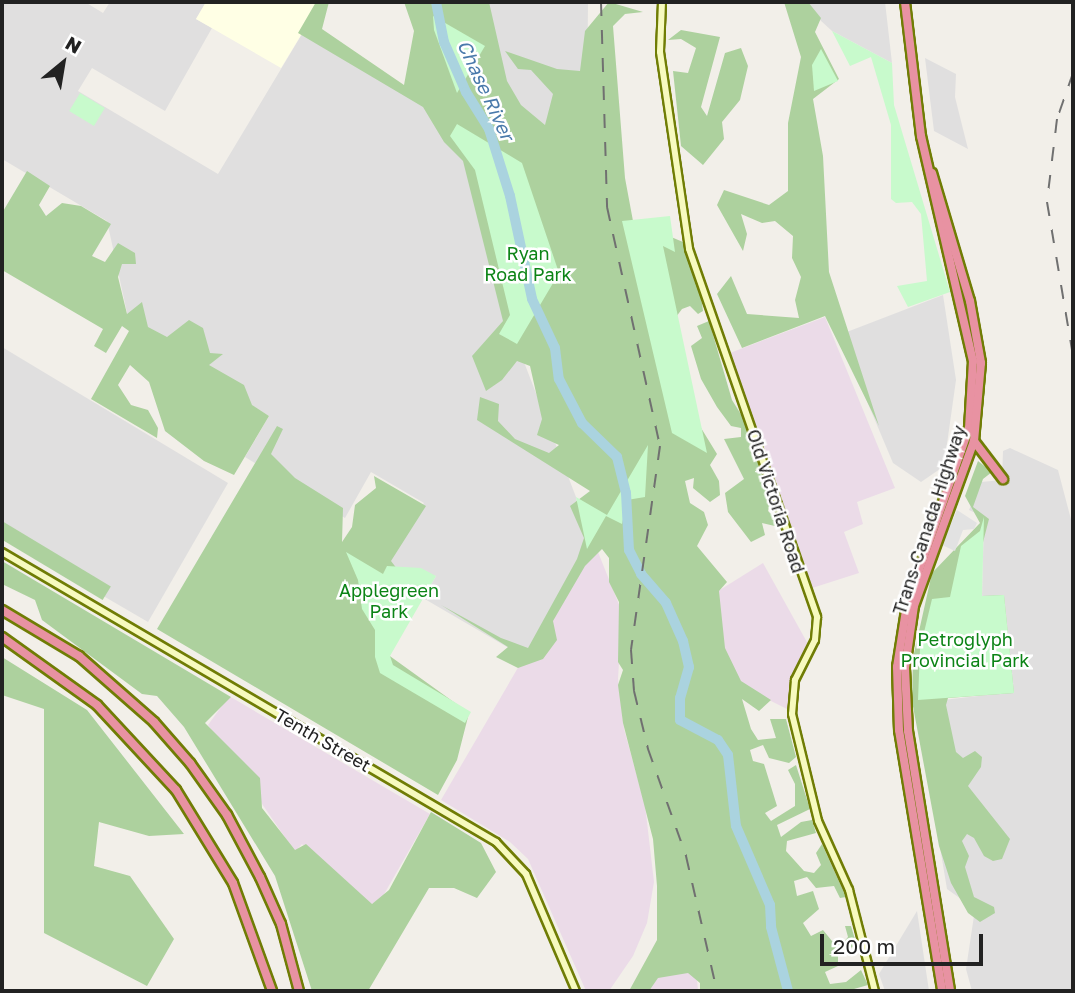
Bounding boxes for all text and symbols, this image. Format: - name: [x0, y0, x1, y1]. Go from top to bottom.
- north arrow: [28, 28, 98, 98]
- text: N: [62, 31, 86, 58]
- water label: Chase River: [453, 36, 519, 144]
- park label: Ryan Road Park: [484, 243, 572, 286]
- street label: Trans-Canada Highway: [888, 423, 970, 617]
- street label: Old Victoria Road: [743, 426, 809, 576]
- park label: Applegreen Park: [339, 580, 439, 622]
- park label: Petroglyph Provincial Park: [900, 629, 1030, 672]
- street label: Tenth Street: [271, 704, 375, 776]
- scale bar: [823, 920, 986, 964]
- text: 200 m: [833, 933, 895, 959]

